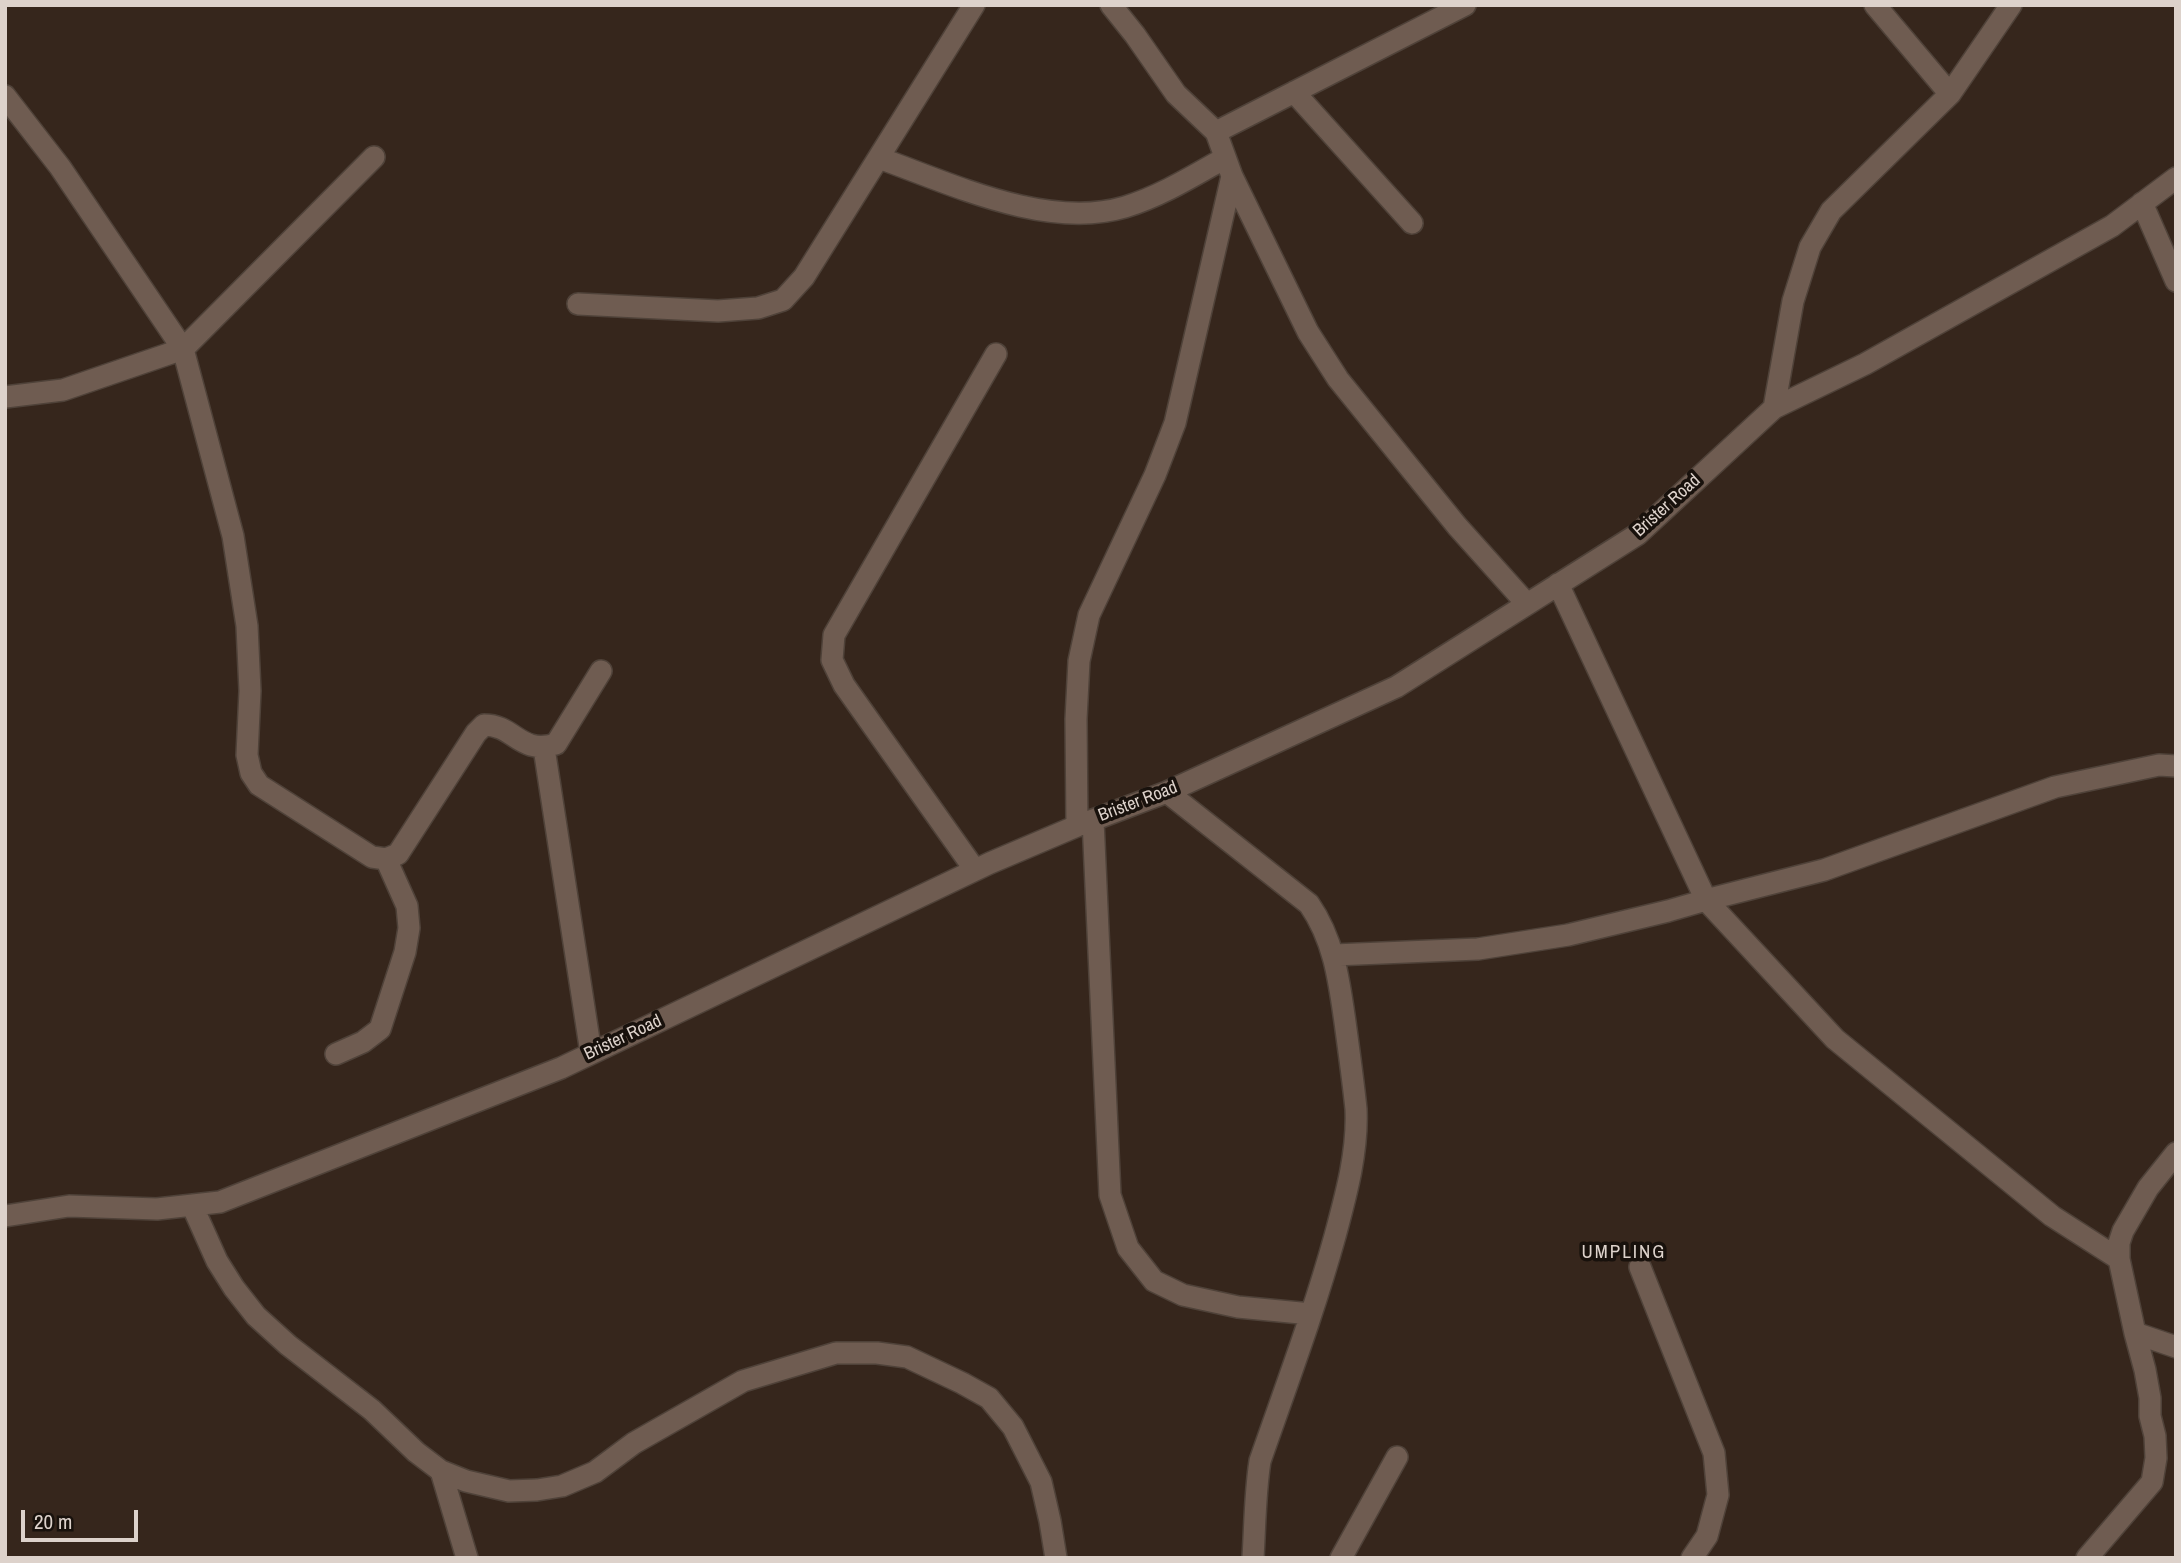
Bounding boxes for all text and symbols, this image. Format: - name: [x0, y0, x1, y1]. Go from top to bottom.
- street label: Brister Road: [1629, 470, 1705, 542]
- street label: Brister Road: [1095, 777, 1181, 827]
- street label: Brister Road: [581, 1011, 665, 1065]
- district label: UMPLING: [1582, 1242, 1666, 1264]
- scale bar: [24, 1496, 142, 1540]
- text: 20 m: [34, 1507, 72, 1536]

